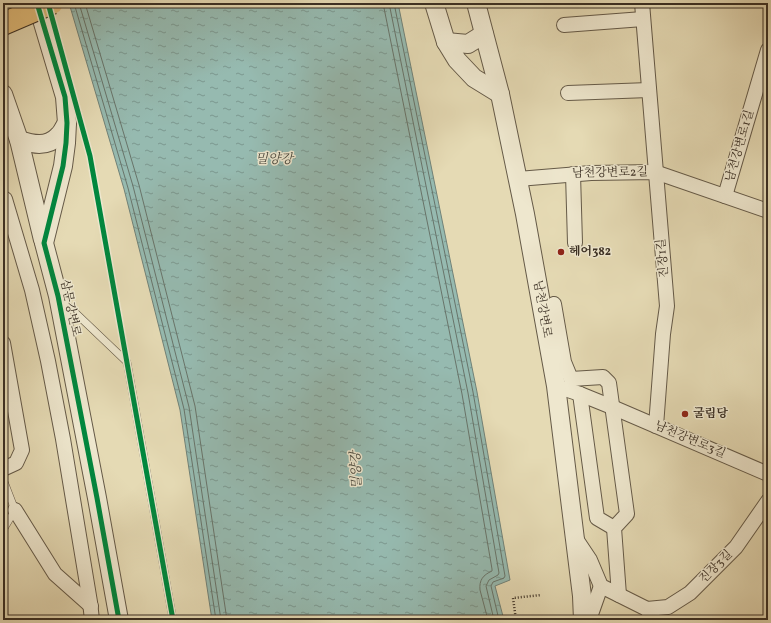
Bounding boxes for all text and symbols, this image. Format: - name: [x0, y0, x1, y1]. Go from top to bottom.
- street label: 남천강변로1길: [722, 108, 758, 184]
- water label: 밀양강: [255, 151, 295, 169]
- street label: 남천강변로2길: [572, 164, 648, 182]
- street label: 진장1길: [653, 238, 673, 278]
- place label: 헤어382: [569, 244, 611, 260]
- marker: 헤어382: [556, 247, 566, 257]
- street label: 삼문강변로: [56, 278, 84, 338]
- street label: 남천강변로: [529, 279, 555, 339]
- place label: 굴림당: [693, 406, 728, 422]
- marker: 굴림당: [680, 409, 690, 419]
- street label: 남천강변로3길: [652, 418, 728, 462]
- water label: 밀양강: [347, 448, 367, 489]
- street label: 진장3길: [696, 547, 736, 587]

